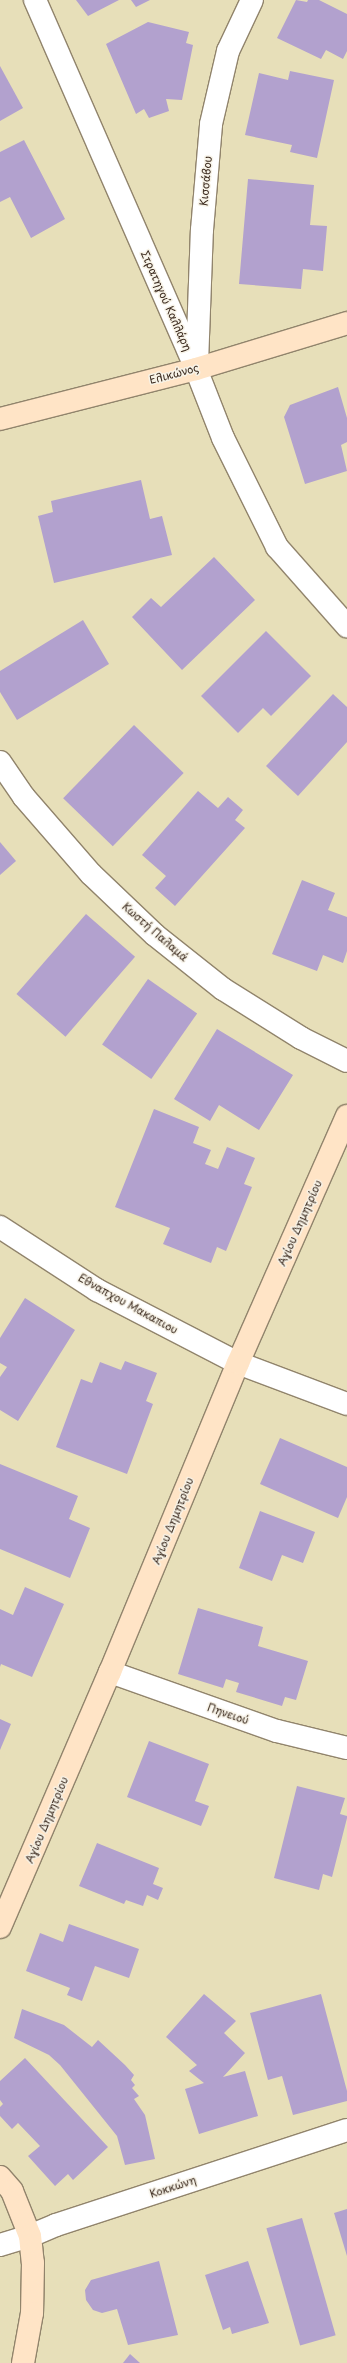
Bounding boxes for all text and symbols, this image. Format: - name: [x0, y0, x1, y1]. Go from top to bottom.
- street label: Κισσάβου: [197, 155, 215, 207]
- street label: Στρατηγού Καλλάρη: [138, 249, 194, 353]
- street label: Ελικώνος: [148, 361, 200, 387]
- street label: Κωστή Παλαμά: [119, 900, 191, 964]
- street label: Αγίου Δημητρίου: [275, 1178, 325, 1268]
- street label: Εθναπχου Μακαπιου: [76, 1271, 180, 1337]
- street label: Αγίου Δημητρίου: [150, 1476, 196, 1566]
- street label: Πηνειού: [205, 1701, 251, 1727]
- street label: Αγίου Δημητρίου: [23, 1775, 71, 1865]
- street label: Κοκκώνη: [148, 2173, 198, 2201]

